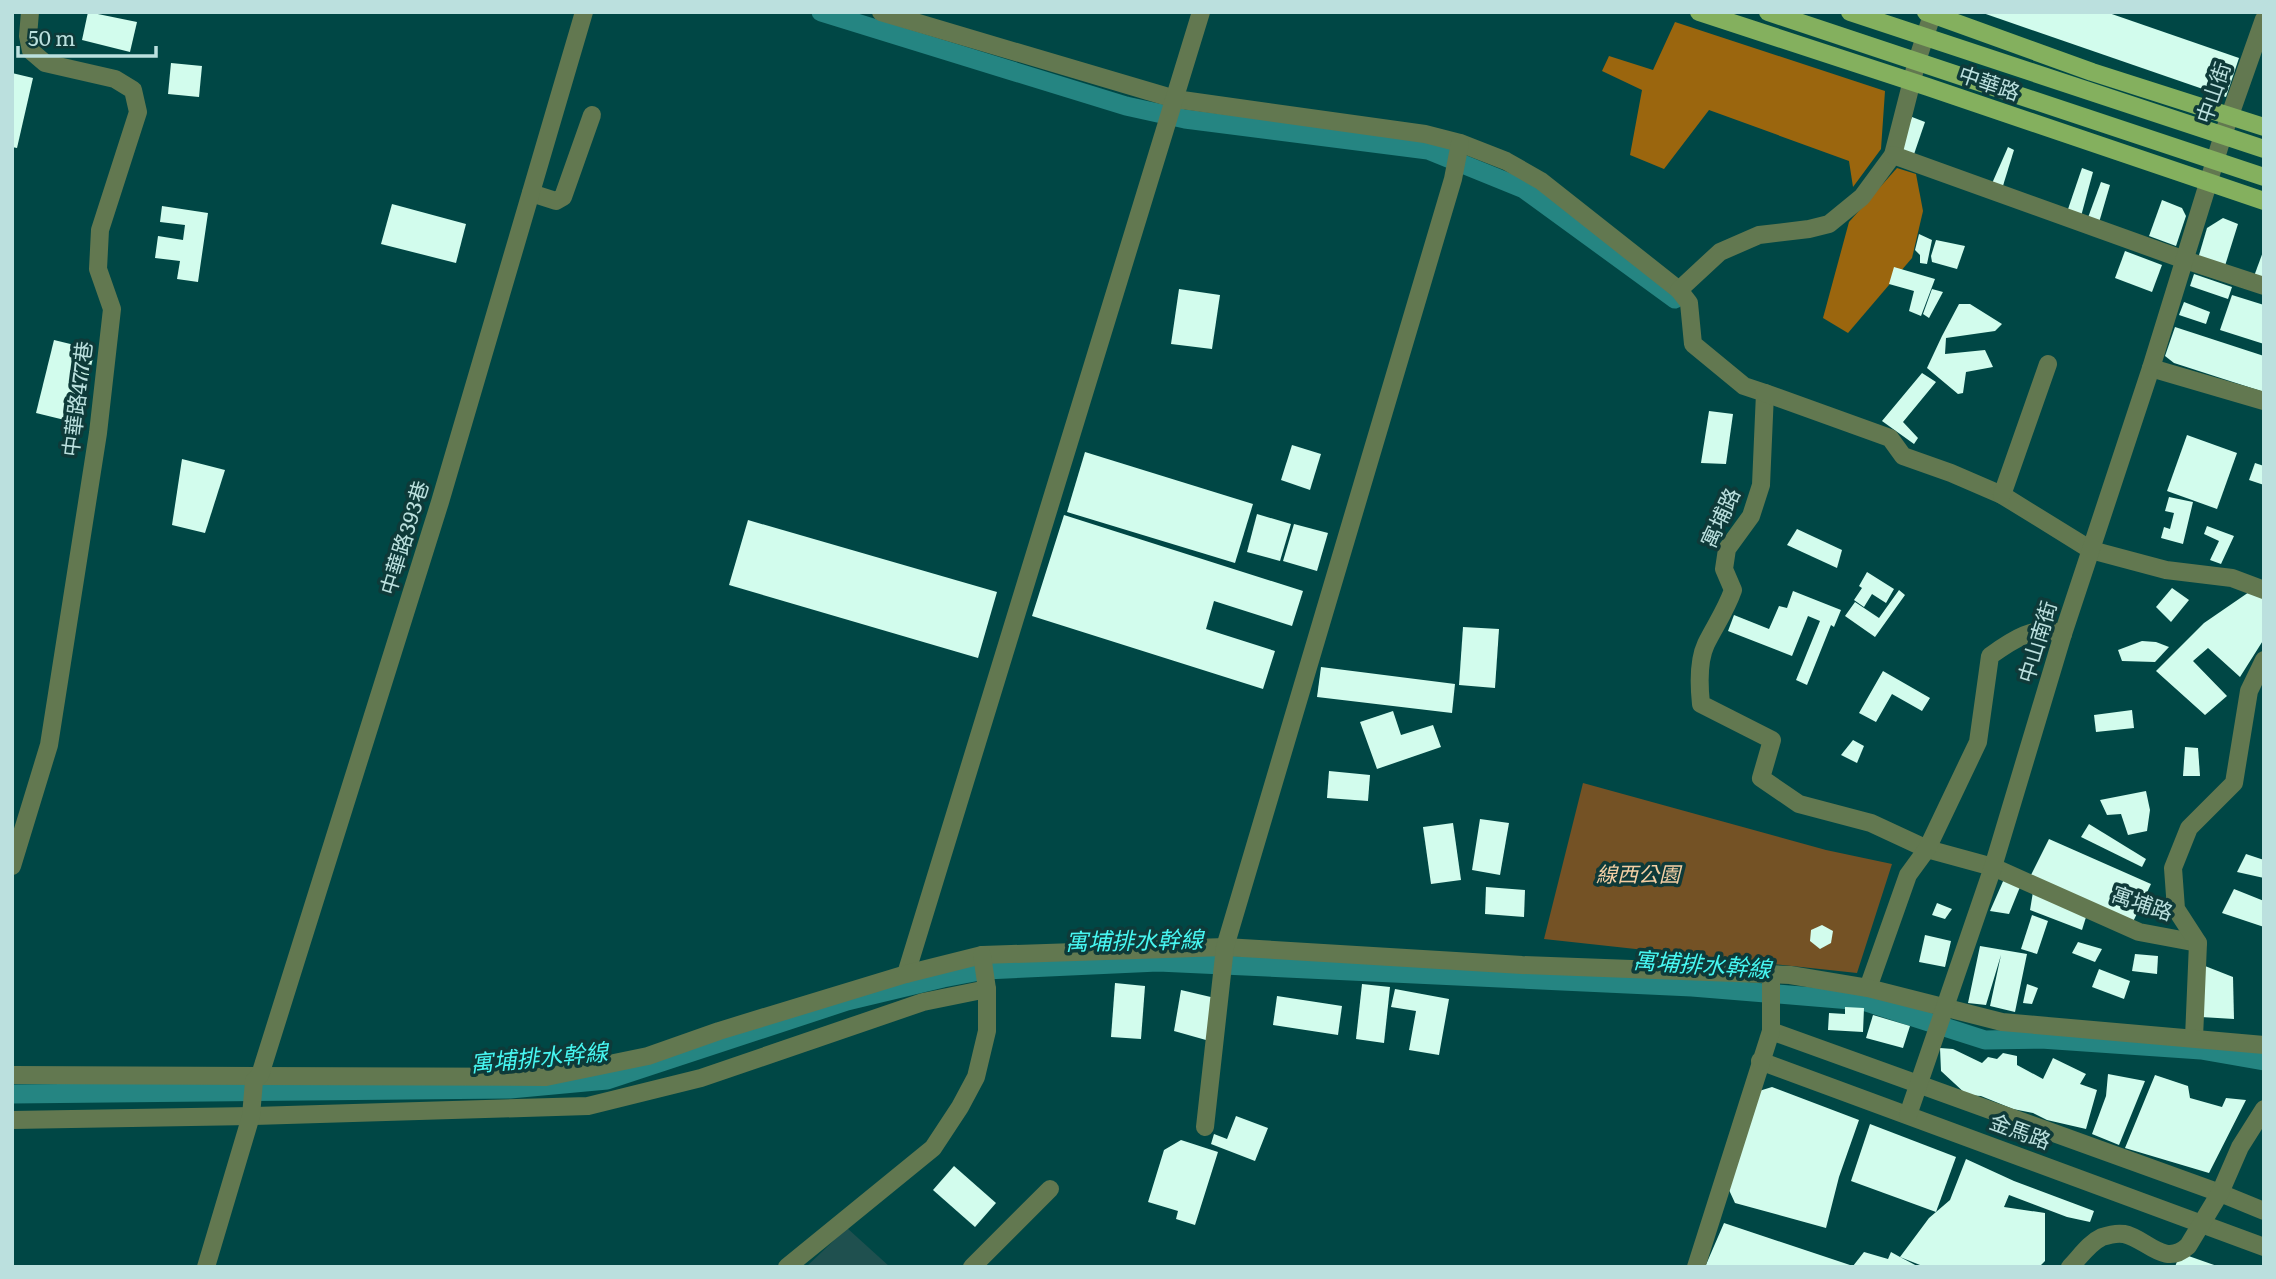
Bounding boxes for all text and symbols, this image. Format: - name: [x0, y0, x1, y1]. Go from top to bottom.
- scale bar: [18, 14, 156, 58]
- text: 50 m: [28, 21, 75, 52]
- street label: 中華路: [1955, 57, 2025, 107]
- street label: 中山街: [2187, 57, 2237, 127]
- street label: 中華路477巷: [53, 339, 98, 458]
- street label: 中華路393巷: [371, 476, 435, 598]
- street label: 寓埔路: [1691, 482, 1746, 552]
- street label: 中山南街: [2009, 597, 2063, 686]
- park label: 線西公園: [1596, 857, 1683, 888]
- street label: 寓埔路: [2108, 877, 2178, 927]
- water label: 寓埔排水幹線: [1065, 921, 1206, 957]
- water label: 寓埔排水幹線: [1632, 941, 1775, 985]
- water label: 寓埔排水幹線: [469, 1033, 612, 1079]
- street label: 金馬路: [1986, 1104, 2056, 1155]

